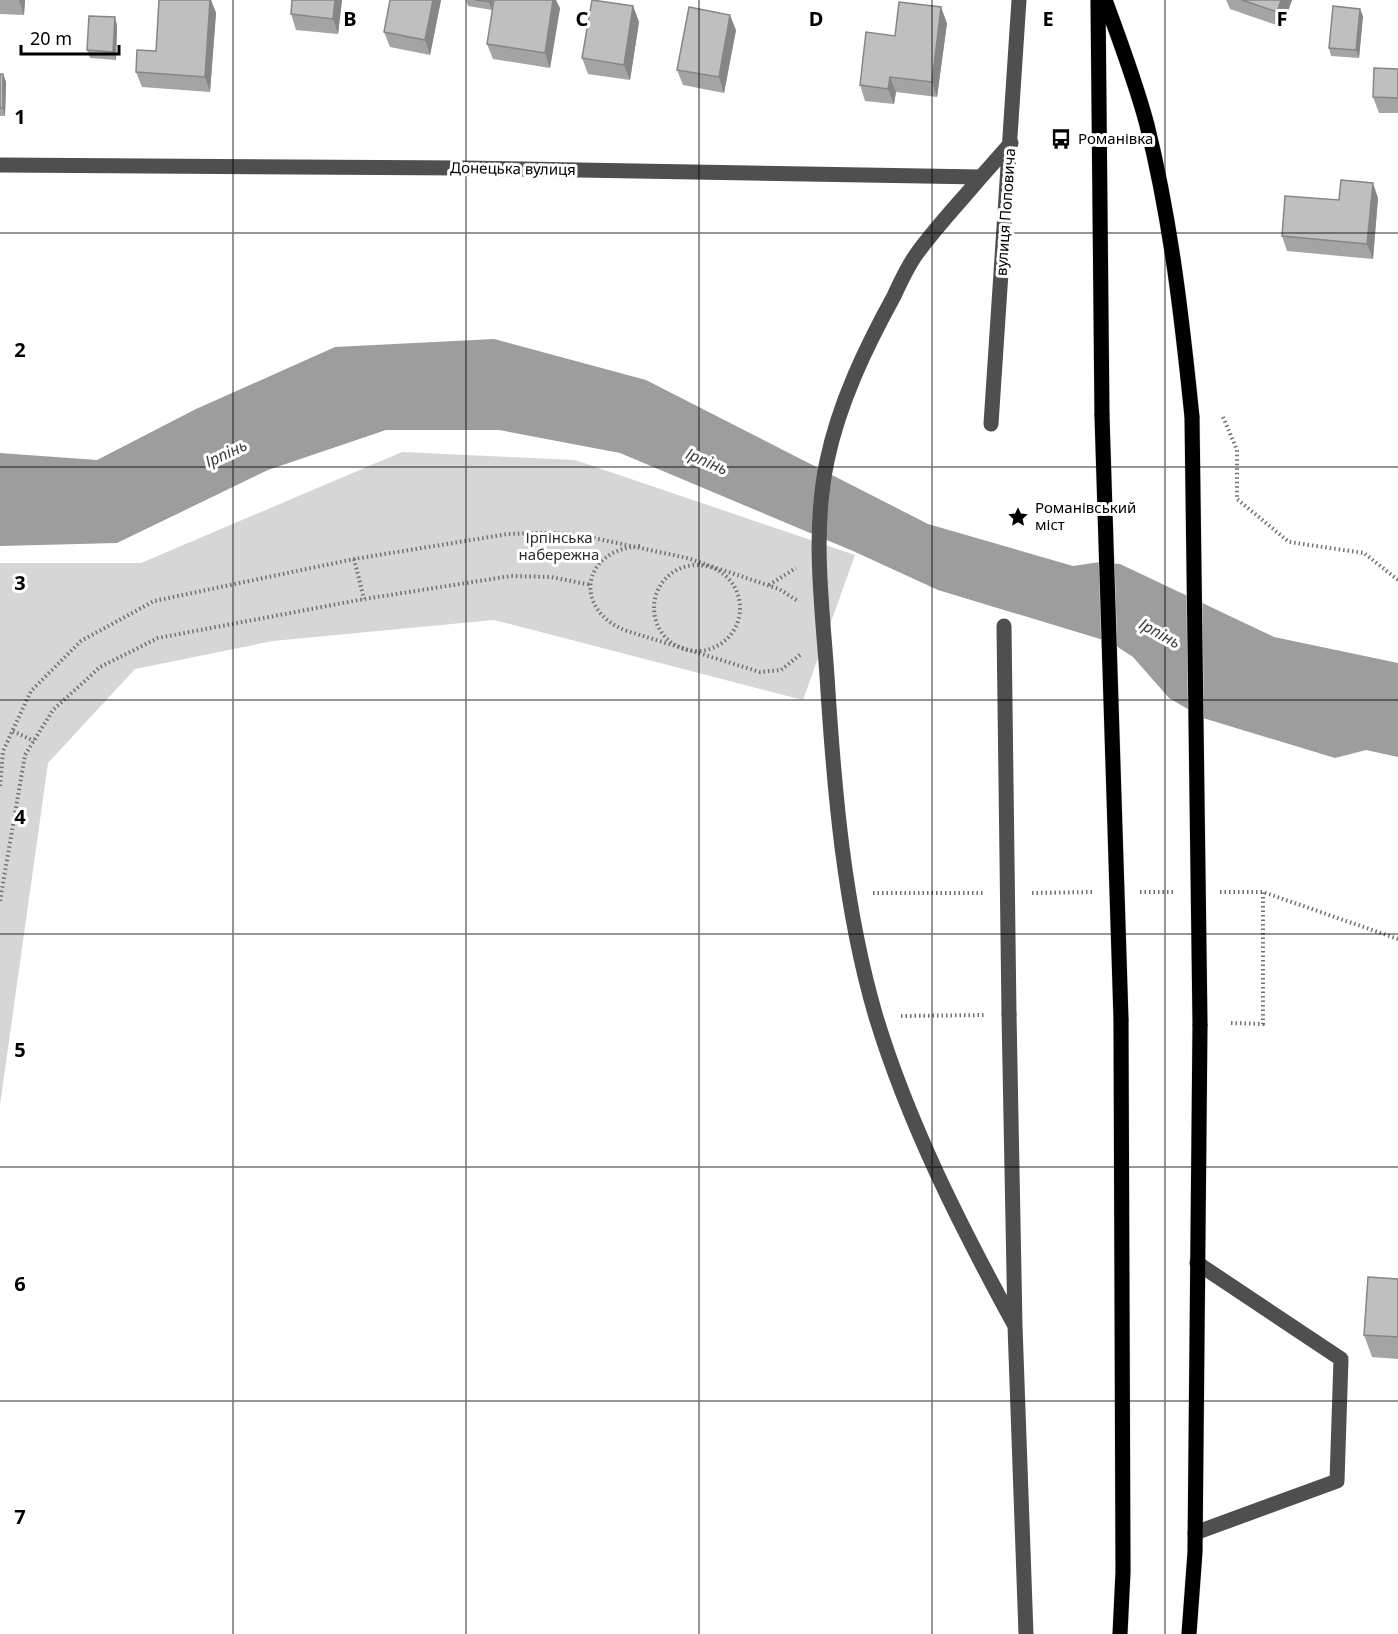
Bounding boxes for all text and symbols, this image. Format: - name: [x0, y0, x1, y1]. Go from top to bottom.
- text: B: [343, 5, 357, 32]
- text: C: [576, 5, 589, 32]
- text: D: [809, 5, 823, 32]
- text: E: [1042, 5, 1054, 32]
- text: F: [1277, 5, 1287, 32]
- scale bar: [21, 18, 118, 56]
- text: 20 m: [30, 26, 72, 50]
- text: 1: [14, 103, 26, 130]
- bus stop icon: Романівка: [1049, 127, 1073, 151]
- place label: Романівка: [1078, 128, 1153, 148]
- street label: вулиця Поповича: [991, 147, 1019, 276]
- street label: Донецька вулиця: [450, 157, 576, 179]
- text: 2: [14, 336, 26, 363]
- water label: Ірпінь: [201, 434, 251, 472]
- water label: Ірпінь: [682, 442, 732, 480]
- place label: Романівський міст: [1035, 497, 1136, 534]
- place icon: Романівський міст: [1006, 505, 1030, 529]
- park label: Ірпінська набережна: [519, 527, 599, 564]
- text: 3: [14, 569, 26, 596]
- water label: Ірпінь: [1135, 613, 1185, 653]
- text: 4: [14, 803, 26, 830]
- text: 5: [14, 1036, 26, 1063]
- text: 6: [14, 1270, 26, 1297]
- text: 7: [14, 1503, 26, 1530]

